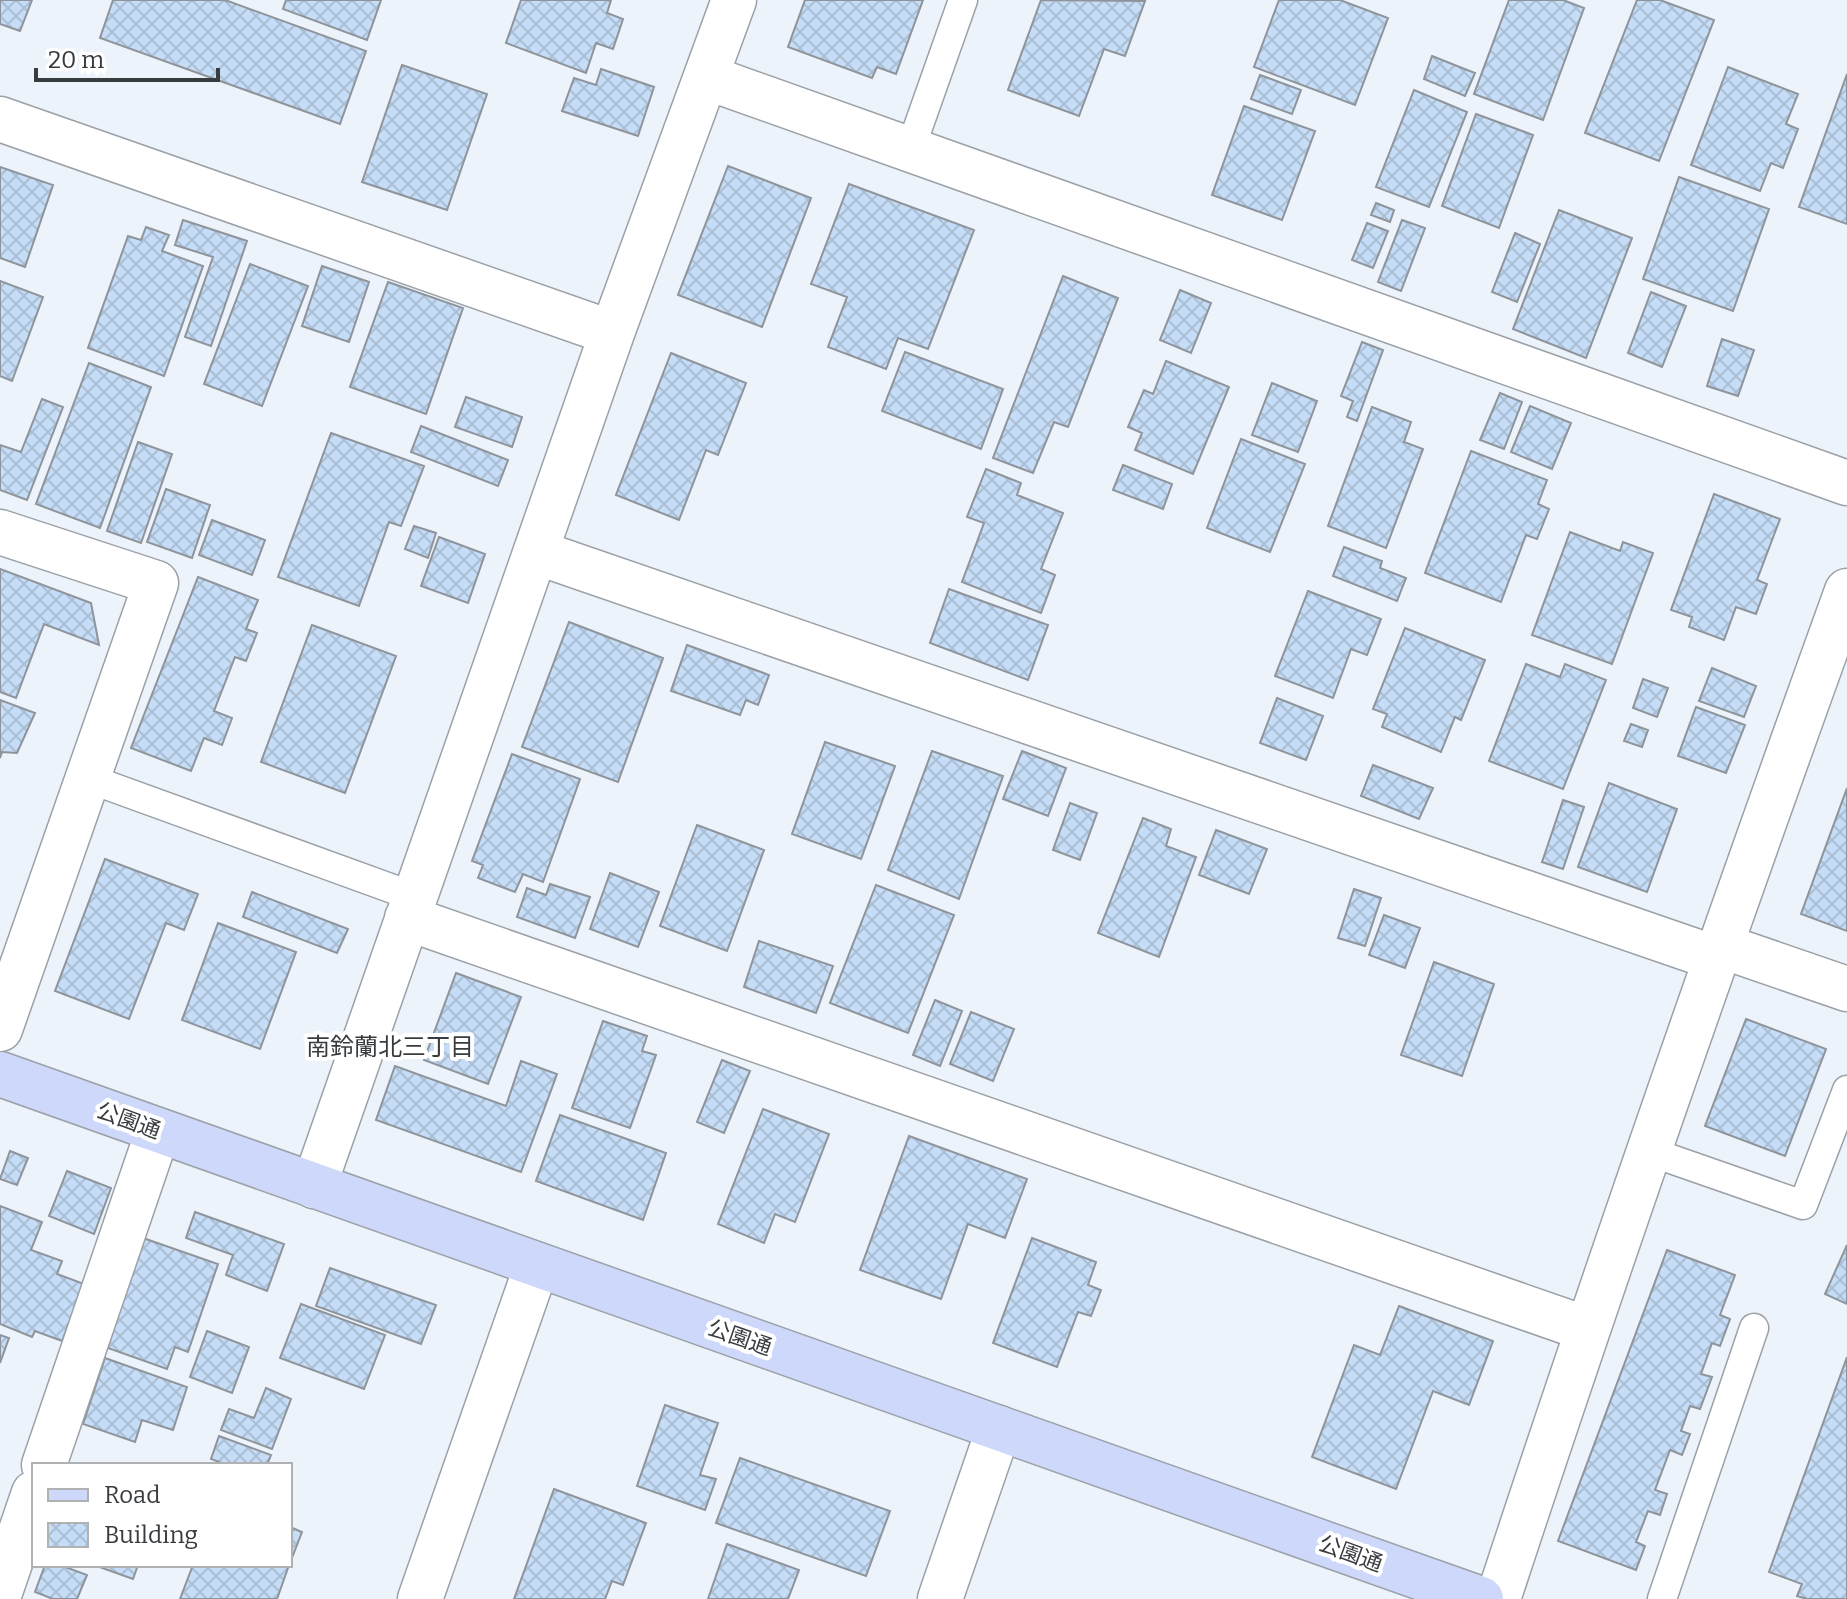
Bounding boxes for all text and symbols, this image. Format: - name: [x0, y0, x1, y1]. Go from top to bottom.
- scale bar: [36, 32, 218, 82]
- text: 20 m: [48, 46, 104, 74]
- district label: 南鈴蘭北三丁目: [306, 1033, 474, 1061]
- street label: 公園通: [93, 1096, 164, 1144]
- street label: 公園通: [704, 1314, 775, 1361]
- legend: [32, 1463, 292, 1567]
- text: Road: [104, 1481, 160, 1509]
- text: Building: [104, 1521, 198, 1549]
- street label: 公園通: [1315, 1529, 1386, 1577]

